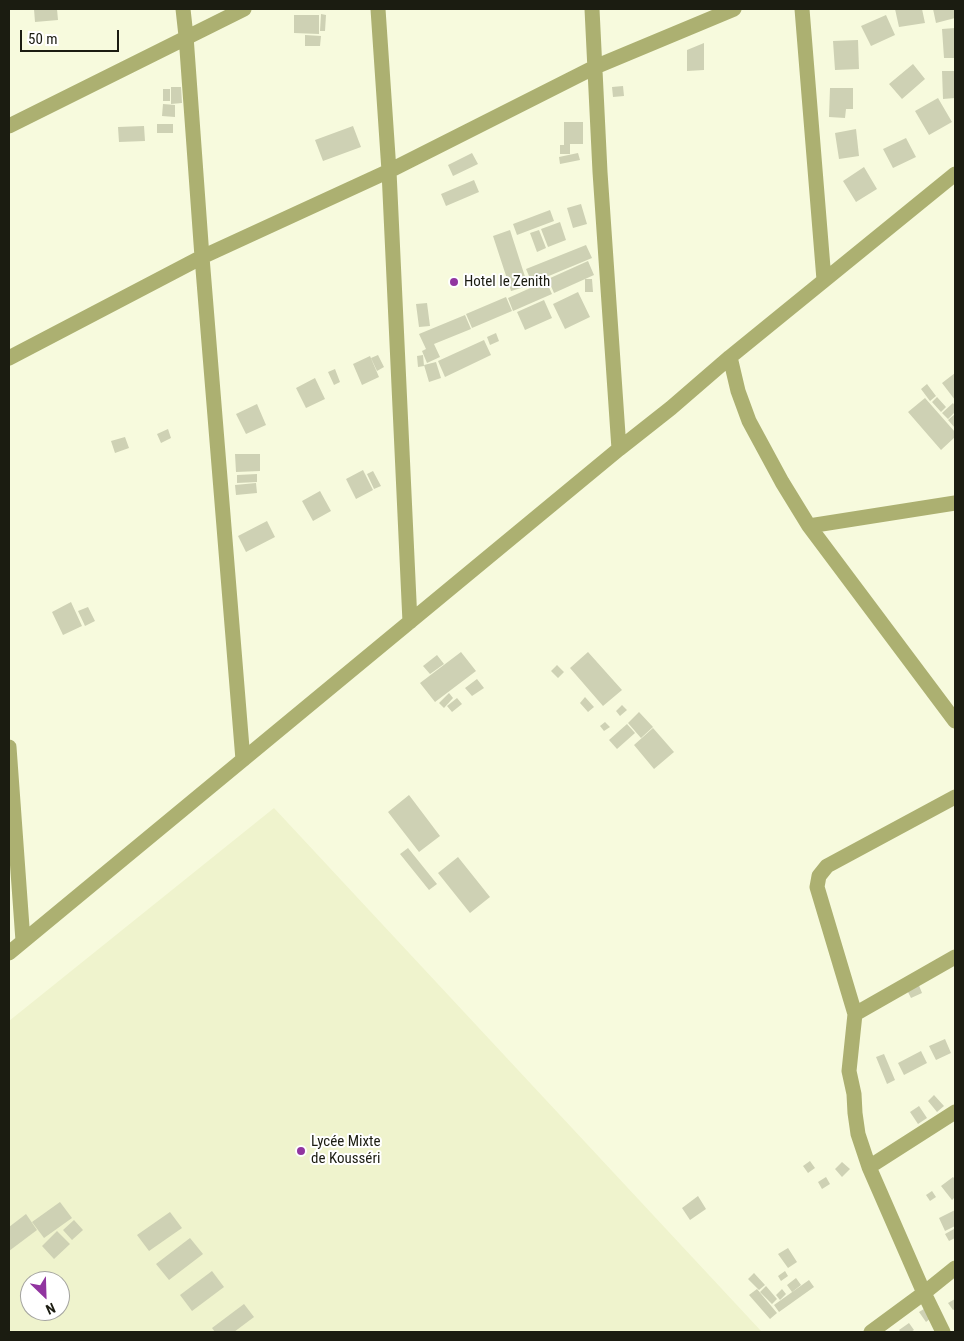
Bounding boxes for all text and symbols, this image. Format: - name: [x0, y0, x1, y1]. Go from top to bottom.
- scale bar: [22, 20, 121, 52]
- text: 50 m: [28, 30, 58, 48]
- place label: Hotel le Zenith: [464, 273, 550, 291]
- marker: Hotel le Zenith: [448, 276, 460, 288]
- place label: Lycée Mixte de Kousséri: [311, 1133, 381, 1168]
- marker: Lycée Mixte de Kousséri: [295, 1145, 307, 1157]
- north arrow: [20, 1271, 70, 1321]
- text: N: [44, 1300, 58, 1318]

